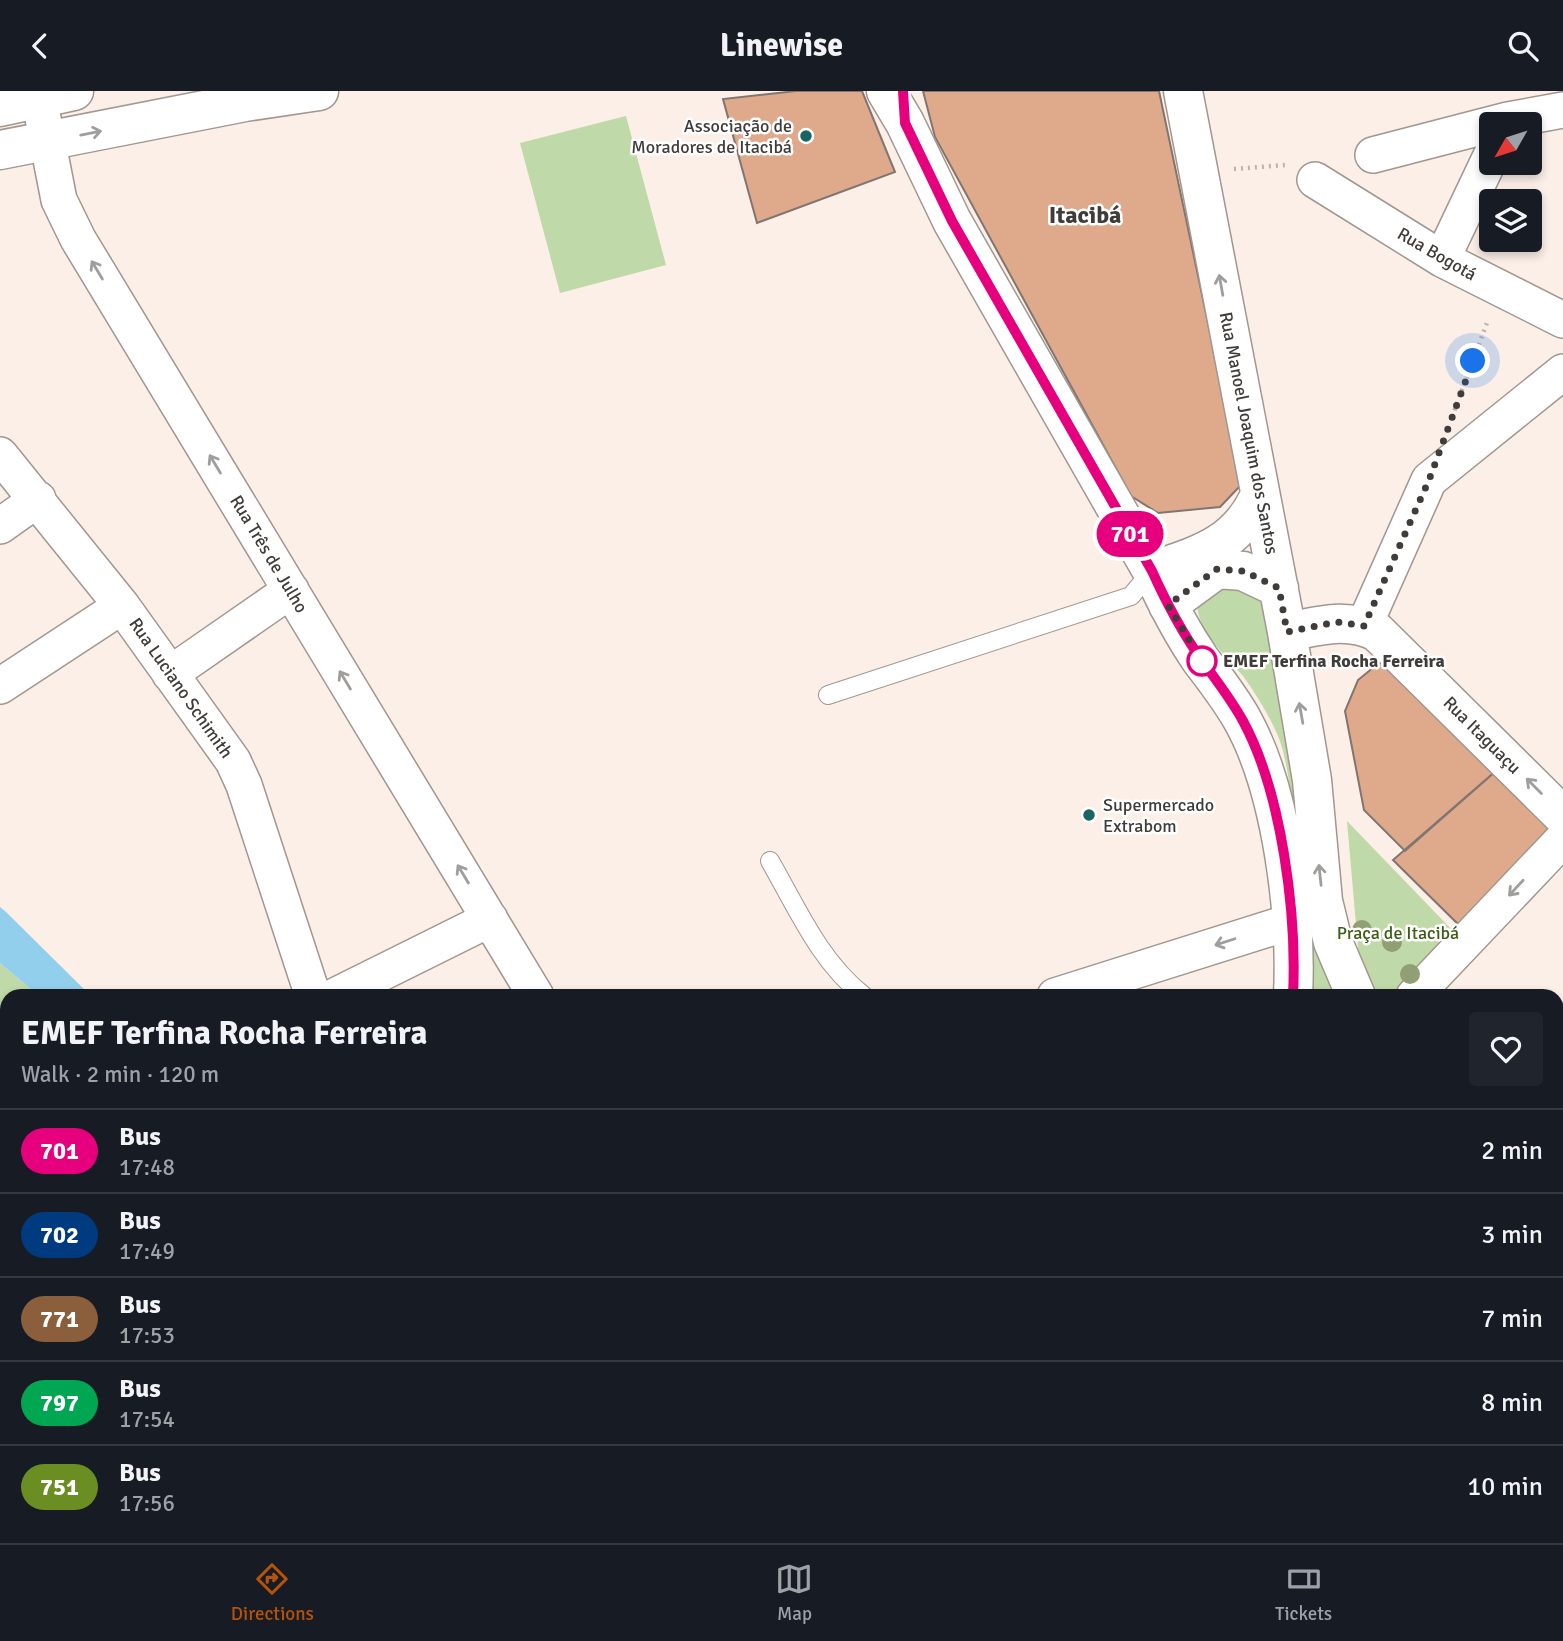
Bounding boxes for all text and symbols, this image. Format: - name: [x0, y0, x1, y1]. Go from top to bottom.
- text: Linewise: [720, 26, 843, 65]
- icon: back: [21, 27, 59, 65]
- icon: search: [1504, 27, 1542, 65]
- north arrow: [1479, 112, 1542, 175]
- map controls: [1479, 112, 1542, 252]
- place label: Associação de Moradores de Itacibá: [631, 115, 792, 158]
- one-way arrow: [79, 125, 102, 139]
- marker: Associação de Moradores de Itacibá: [798, 128, 814, 144]
- button: layers: [1479, 189, 1542, 252]
- district label: Itacibá: [1049, 200, 1121, 230]
- street label: Rua Bogotá: [1394, 223, 1480, 285]
- one-way arrow: [89, 260, 103, 280]
- one-way arrow: [1214, 274, 1227, 297]
- street label: Rua Manoel Joaquim dos Santos: [1215, 310, 1283, 556]
- your location: [1455, 343, 1490, 378]
- one-way arrow: [207, 455, 221, 475]
- street label: Rua Três de Julho: [225, 491, 313, 617]
- line badge: 701: [1090, 511, 1170, 557]
- text: 701: [1111, 519, 1149, 549]
- street label: Rua Luciano Schimith: [124, 614, 238, 762]
- marker: EMEF Terfina Rocha Ferreira: [1187, 646, 1217, 676]
- place label: EMEF Terfina Rocha Ferreira: [1223, 650, 1445, 672]
- one-way arrow: [338, 670, 352, 690]
- street label: Rua Itaguaçu: [1439, 692, 1525, 778]
- one-way arrow: [1294, 702, 1307, 725]
- one-way arrow: [1525, 778, 1542, 795]
- place label: Supermercado Extrabom: [1103, 794, 1214, 837]
- marker: Supermercado Extrabom: [1081, 807, 1097, 823]
- one-way arrow: [1313, 864, 1326, 887]
- one-way arrow: [456, 865, 470, 885]
- one-way arrow: [1508, 879, 1525, 896]
- park label: Praça de Itacibá: [1337, 922, 1459, 944]
- one-way arrow: [1214, 936, 1236, 949]
- button: heart: [1469, 1012, 1543, 1086]
- text: EMEF Terfina Rocha Ferreira: [21, 1013, 428, 1054]
- text: Walk · 2 min · 120 m: [21, 1060, 219, 1089]
- text: Bus: [119, 1121, 161, 1153]
- text: 2 min: [1481, 1135, 1543, 1167]
- text: 701: [40, 1136, 79, 1166]
- text: 17:48: [119, 1153, 175, 1182]
- text: Bus: [119, 1205, 161, 1237]
- text: 3 min: [1481, 1219, 1543, 1251]
- text: 702: [40, 1220, 79, 1250]
- text: 17:49: [119, 1237, 175, 1266]
- text: Bus: [119, 1289, 161, 1321]
- text: 7 min: [1481, 1303, 1543, 1335]
- text: 771: [40, 1304, 79, 1334]
- text: 17:53: [119, 1321, 175, 1350]
- text: Bus: [119, 1373, 161, 1405]
- text: 8 min: [1481, 1387, 1543, 1419]
- text: 797: [40, 1388, 79, 1418]
- text: 17:54: [119, 1405, 175, 1434]
- text: Bus: [119, 1457, 161, 1489]
- text: 10 min: [1467, 1471, 1543, 1503]
- text: 751: [40, 1472, 79, 1502]
- text: 17:56: [119, 1489, 175, 1518]
- tab: Directions: [231, 1560, 314, 1626]
- tab: Map: [775, 1560, 813, 1626]
- tab: Tickets: [1275, 1560, 1332, 1626]

